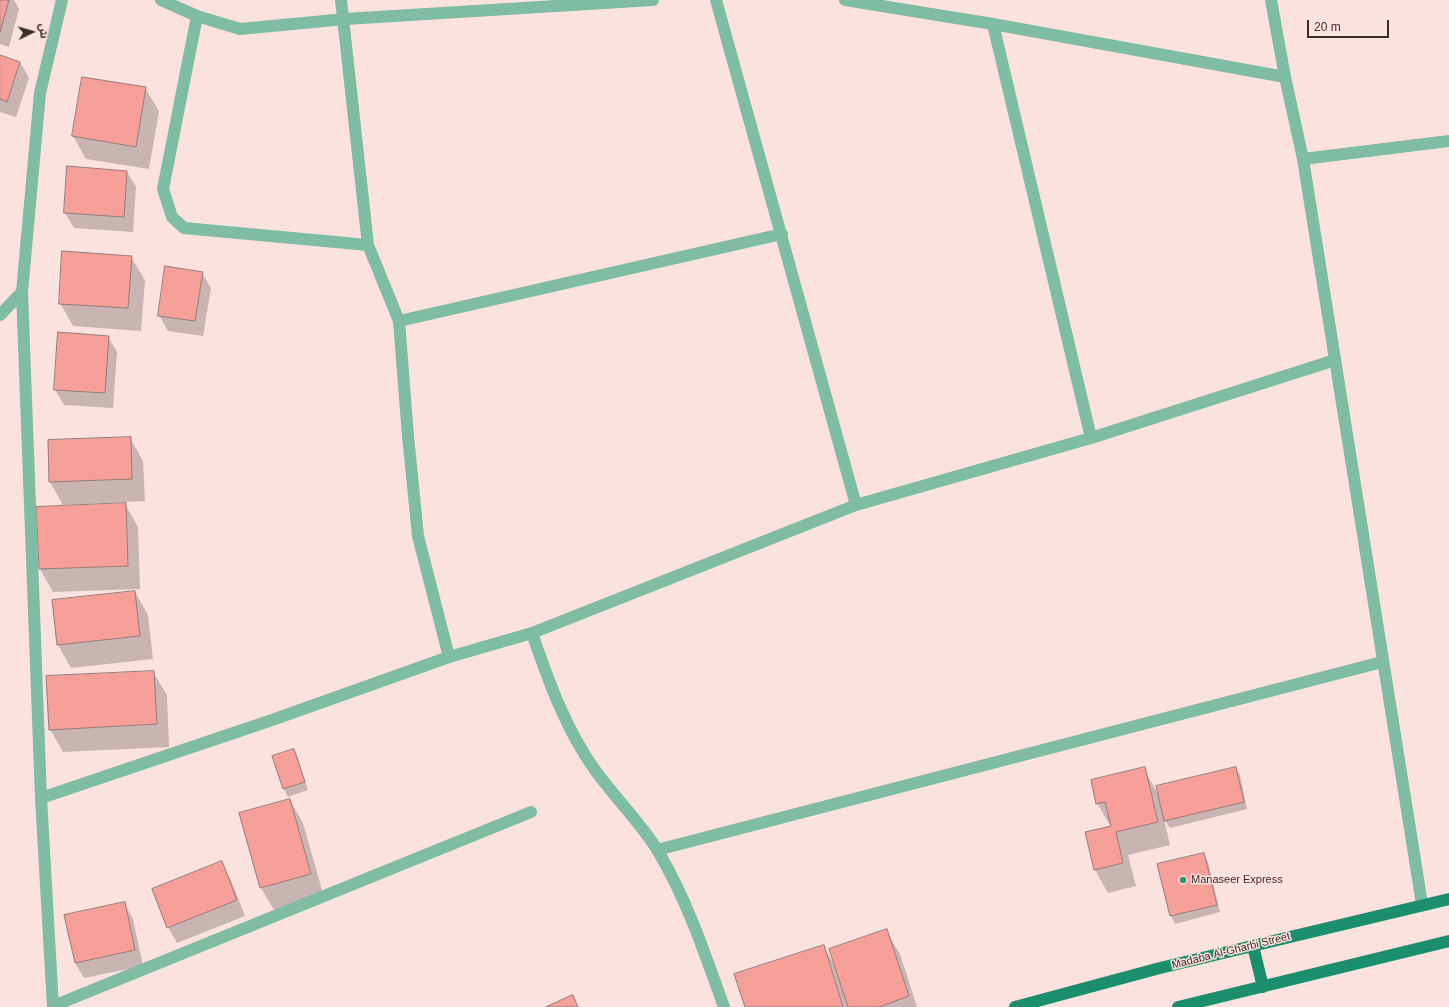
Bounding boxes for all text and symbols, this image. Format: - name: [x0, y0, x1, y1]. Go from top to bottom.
- north arrow: [12, 12, 52, 52]
- scale bar: [1309, 12, 1391, 38]
- text: 20 m: [1314, 20, 1341, 34]
- text: ش: [37, 23, 51, 39]
- place label: Manaseer Express: [1191, 873, 1283, 887]
- marker: Manaseer Express: [1178, 875, 1188, 885]
- street label: Madaba Al-Gharbi Street: [1170, 930, 1292, 972]

